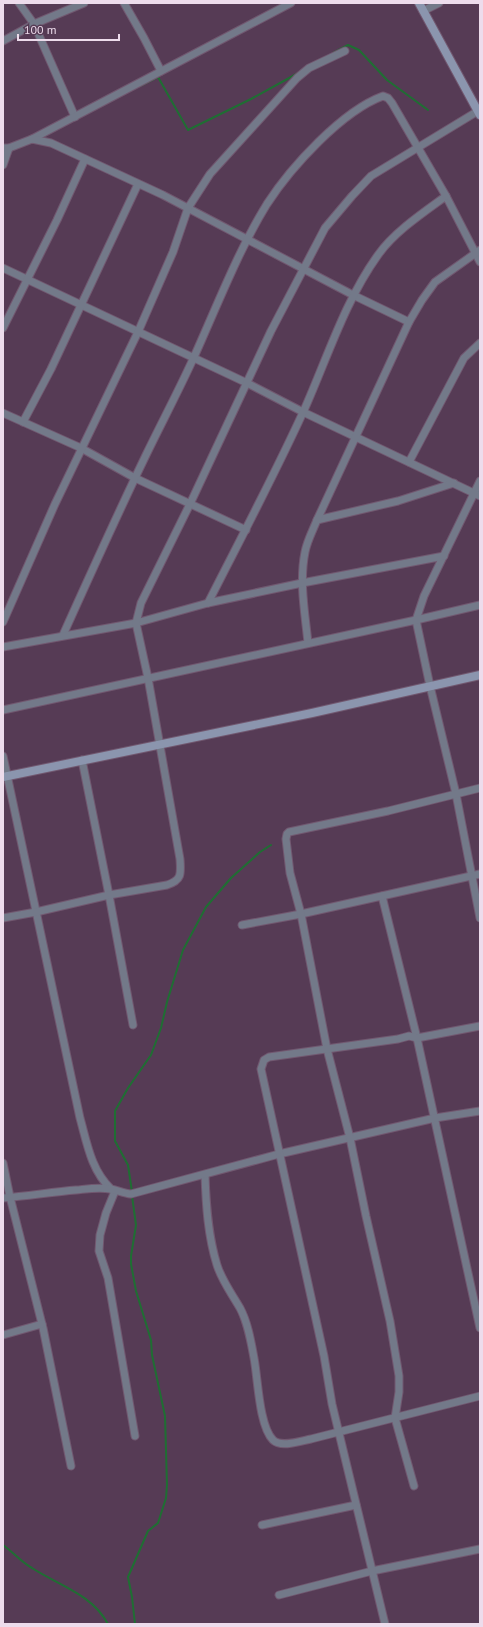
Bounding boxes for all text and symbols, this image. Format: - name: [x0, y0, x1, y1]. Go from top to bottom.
- scale bar: [18, 16, 119, 42]
- text: 100 m: [24, 22, 57, 37]

